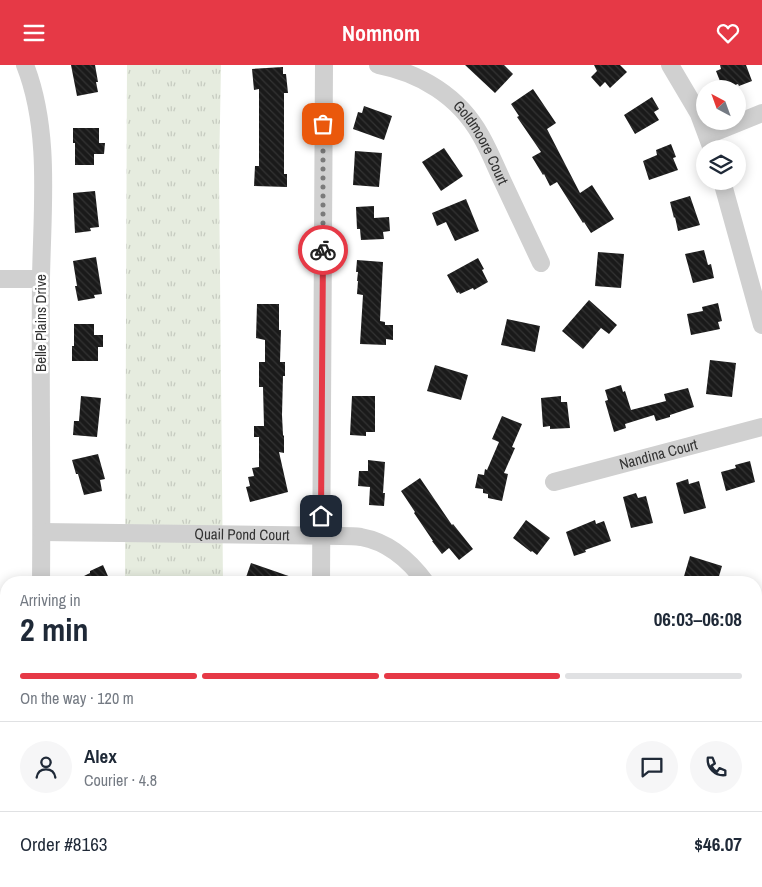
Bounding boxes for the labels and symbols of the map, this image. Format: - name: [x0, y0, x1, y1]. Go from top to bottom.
- north arrow: [696, 80, 746, 130]
- street label: Goldmoore Court: [449, 96, 514, 189]
- pin: [302, 103, 344, 145]
- courier: [298, 225, 348, 275]
- street label: Belle Plains Drive: [30, 274, 51, 372]
- street label: Nandina Court: [617, 433, 700, 474]
- pin: [300, 495, 342, 537]
- street label: Quail Pond Court: [194, 523, 290, 545]

